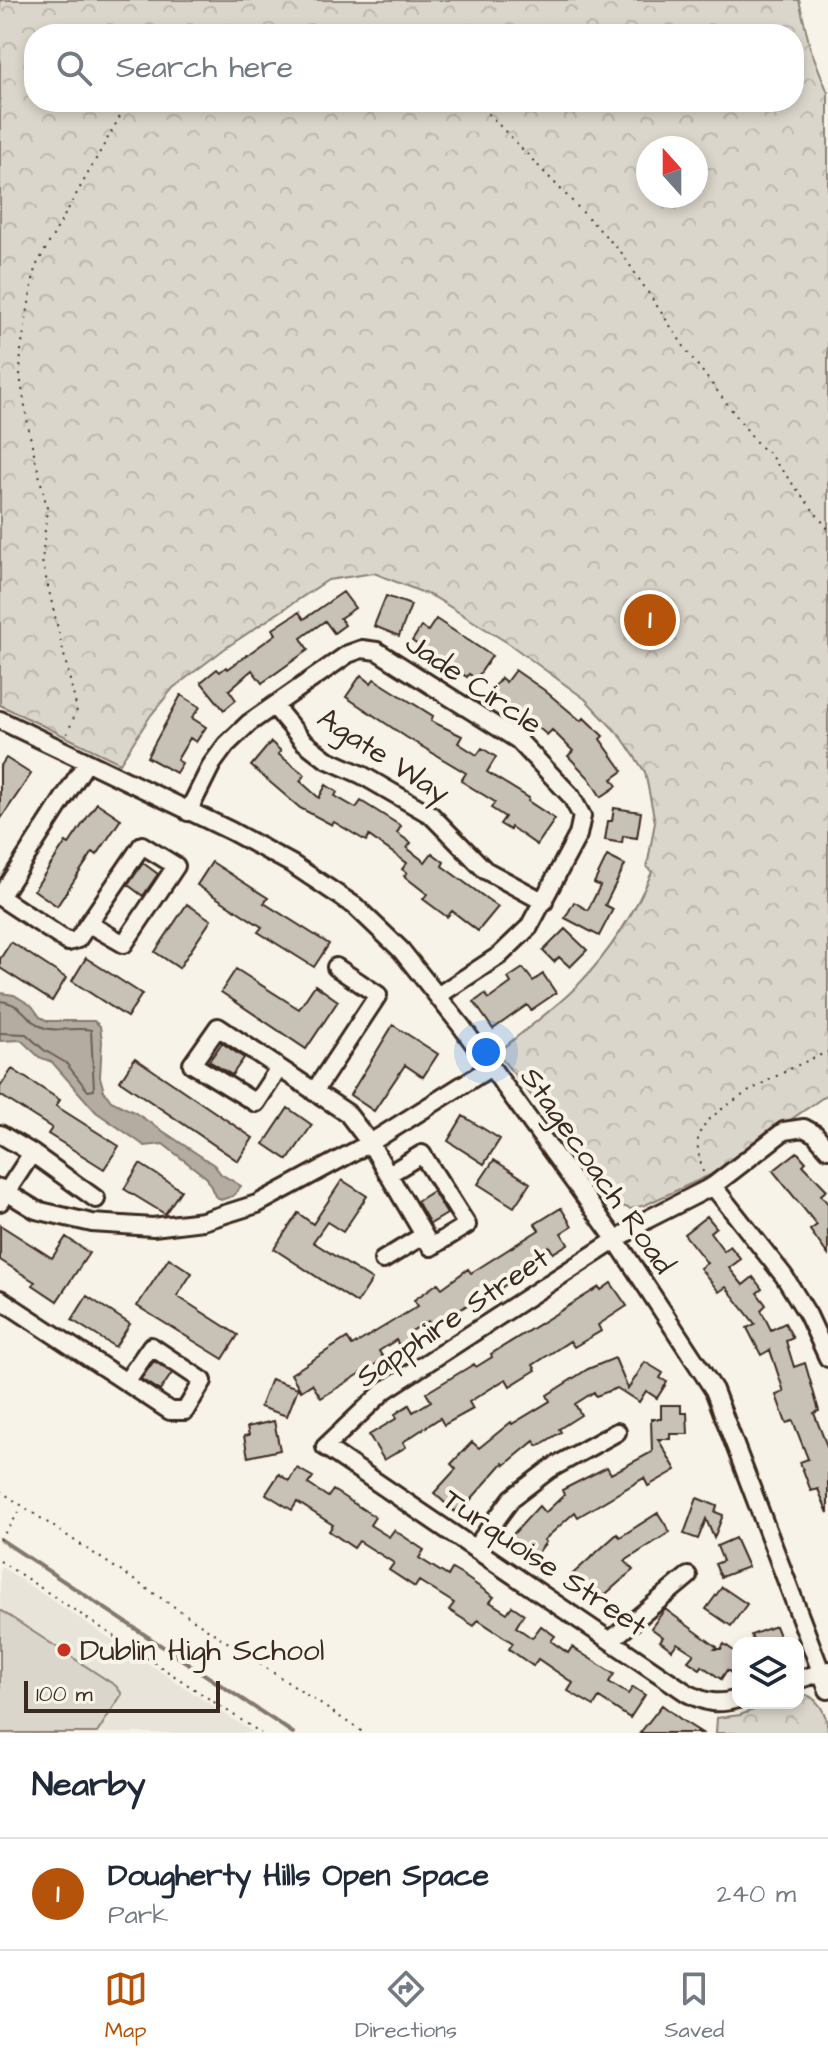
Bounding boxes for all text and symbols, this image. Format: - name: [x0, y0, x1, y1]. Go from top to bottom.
- search box: [24, 24, 804, 112]
- icon: search: [52, 46, 96, 90]
- text: Search here: [116, 47, 293, 89]
- north arrow: [636, 136, 708, 208]
- pin: 1: [624, 590, 676, 650]
- street label: Jade Circle: [397, 623, 550, 745]
- street label: Agate Way: [308, 697, 458, 815]
- your location: [466, 1032, 506, 1072]
- street label: Stagecoach Road: [509, 1058, 684, 1283]
- street label: Sapphire Street: [348, 1238, 557, 1398]
- street label: Turquoise Street: [434, 1479, 655, 1647]
- place label: Dublin High School: [80, 1630, 324, 1673]
- map controls: [732, 1637, 804, 1709]
- button: layers: [732, 1637, 804, 1709]
- marker: Dublin High School: [55, 1641, 73, 1659]
- scale bar: [24, 1677, 220, 1713]
- text: 100 m: [36, 1679, 93, 1710]
- text: Nearby: [32, 1761, 146, 1809]
- text: Dougherty Hills Open Space: [108, 1855, 489, 1897]
- text: 1: [56, 1876, 60, 1912]
- text: 240 m: [716, 1876, 796, 1912]
- text: Park: [108, 1897, 168, 1933]
- tab: Map: [104, 1967, 148, 2046]
- tab: Directions: [355, 1967, 457, 2046]
- tab: Saved: [664, 1967, 724, 2046]

